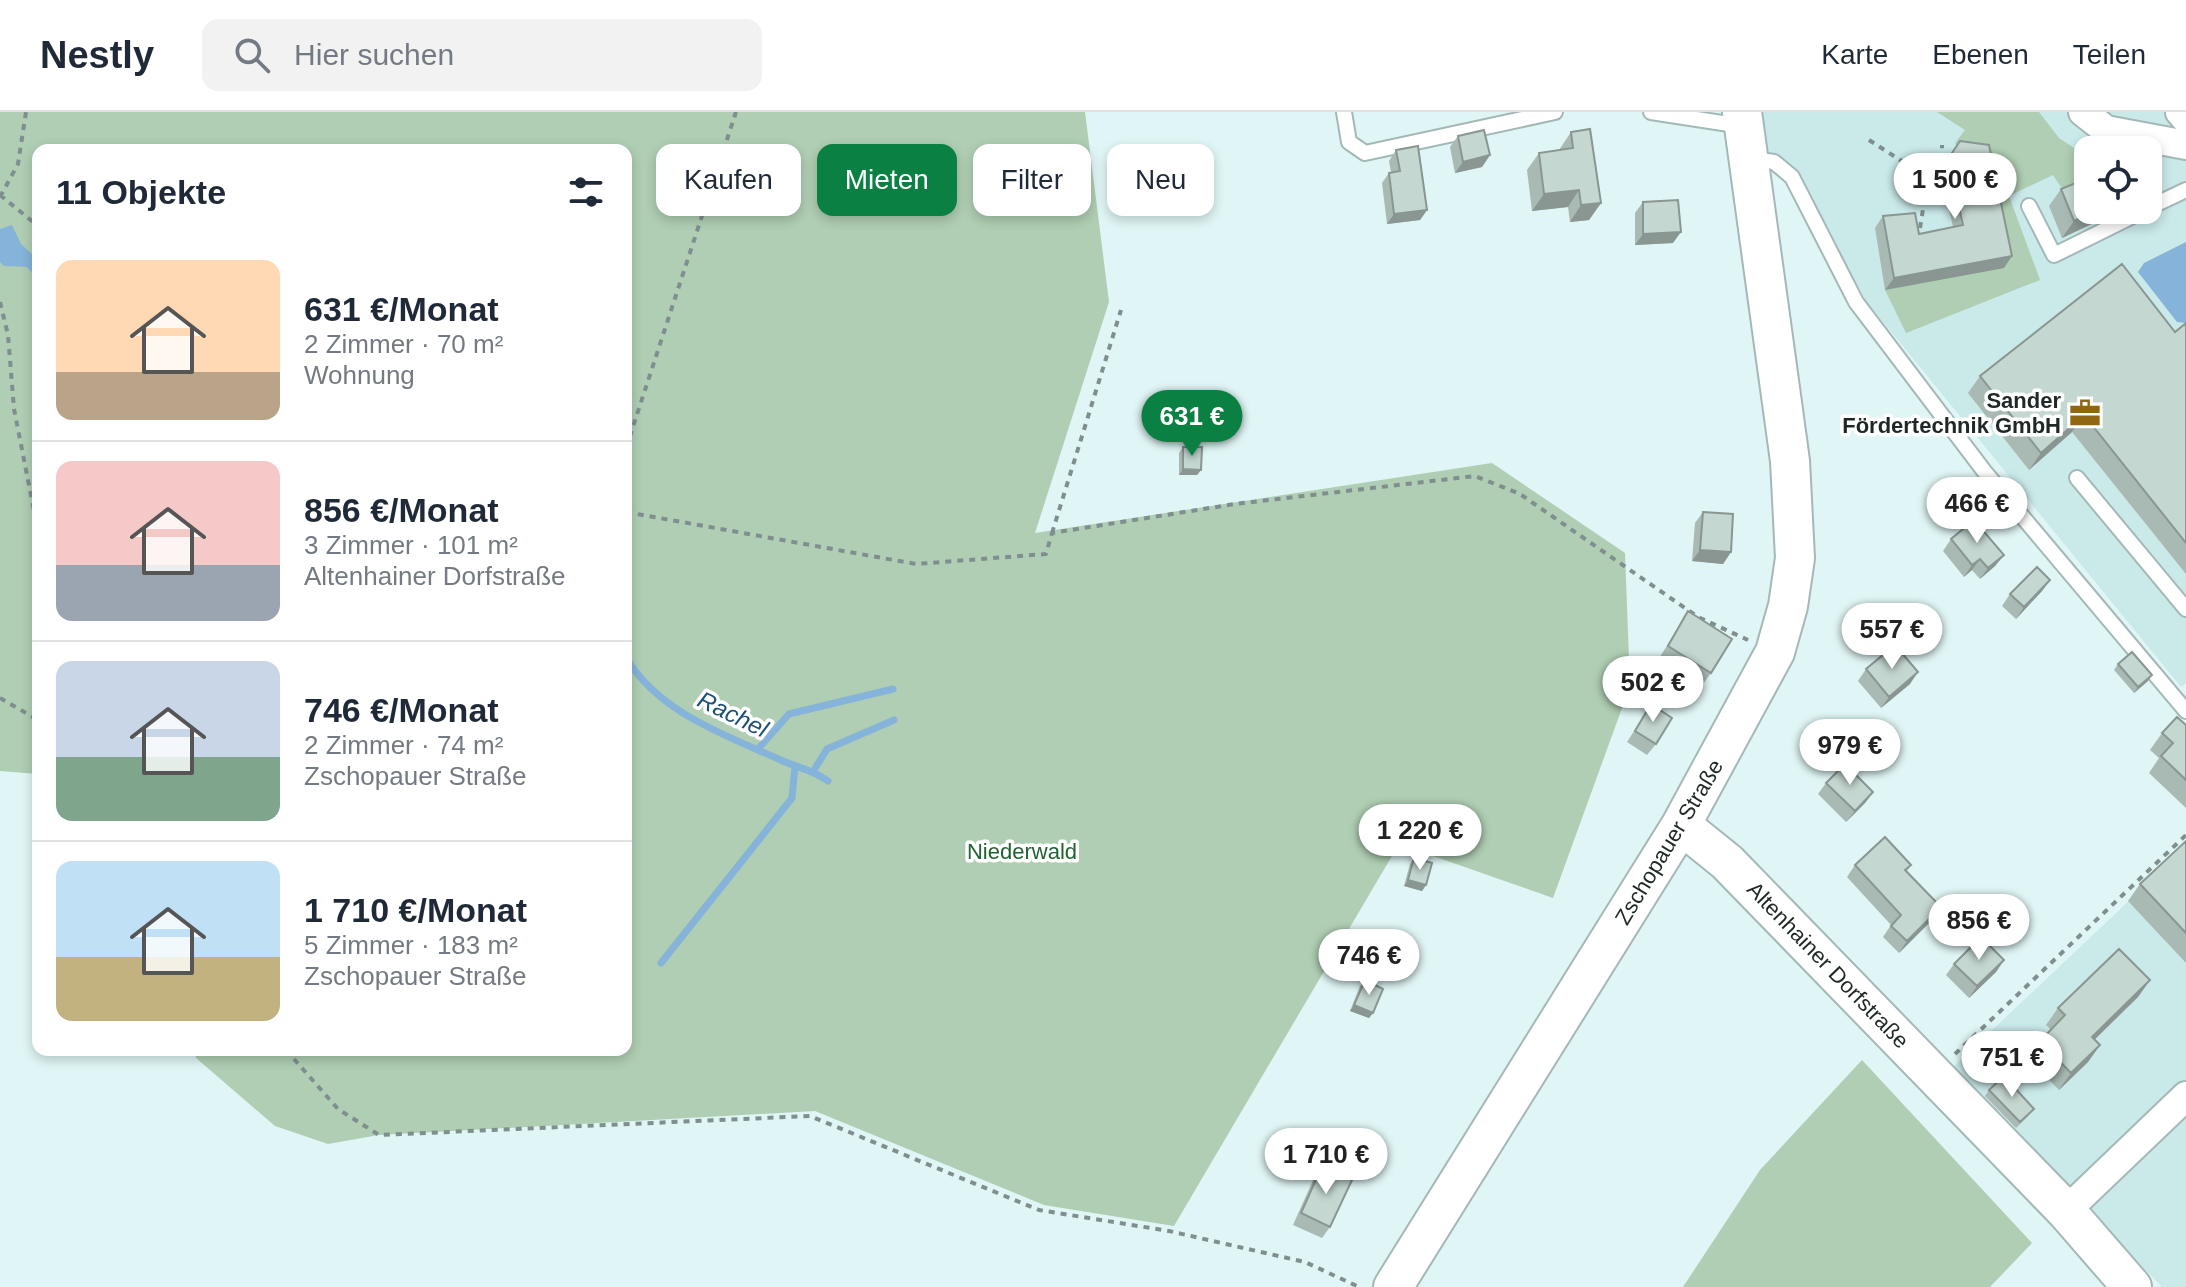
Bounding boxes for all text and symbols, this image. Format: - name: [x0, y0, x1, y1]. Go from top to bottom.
- search box: [202, 19, 762, 91]
- icon: search: [230, 33, 274, 77]
- text: Nestly: [40, 34, 154, 76]
- text: Hier suchen: [294, 38, 454, 71]
- text: Karte: [1821, 39, 1888, 70]
- text: Ebenen: [1932, 39, 2029, 70]
- text: Teilen: [2073, 39, 2146, 70]
- map controls: [2074, 136, 2162, 224]
- button: locate: [2074, 136, 2162, 224]
- chip: Kaufen: [656, 144, 801, 216]
- chip: Mieten: [817, 144, 957, 216]
- chip: Filter: [973, 144, 1091, 216]
- chip: Neu: [1107, 144, 1214, 216]
- pin: 1 500 €: [1881, 153, 2029, 221]
- text: 1 500 €: [1912, 164, 1998, 194]
- icon: filters: [564, 170, 608, 214]
- text: 11 Objekte: [56, 173, 226, 211]
- text: 631 €/Monat: [304, 290, 499, 328]
- icon: home: [120, 292, 216, 388]
- text: 2 Zimmer · 70 m²: [304, 329, 503, 359]
- text: Wohnung: [304, 360, 415, 390]
- place label: Sander Fördertechnik GmbH: [1842, 388, 2061, 438]
- pin: 631 €: [1136, 390, 1248, 458]
- office icon: Sander Fördertechnik GmbH: [2068, 396, 2102, 430]
- text: 631 €: [1159, 401, 1225, 431]
- pin: 466 €: [1921, 477, 2033, 545]
- text: 466 €: [1944, 488, 2010, 518]
- text: 856 €/Monat: [304, 491, 499, 529]
- icon: home: [120, 493, 216, 589]
- text: 3 Zimmer · 101 m²: [304, 530, 518, 560]
- text: Altenhainer Dorfstraße: [304, 561, 566, 591]
- pin: 557 €: [1836, 603, 1948, 671]
- text: 557 €: [1859, 614, 1925, 644]
- pin: 502 €: [1597, 656, 1709, 724]
- text: 502 €: [1620, 667, 1686, 697]
- water label: Rachel: [694, 685, 773, 743]
- text: 746 €/Monat: [304, 691, 499, 729]
- icon: home: [120, 693, 216, 789]
- pin: 979 €: [1794, 719, 1906, 787]
- text: 2 Zimmer · 74 m²: [304, 730, 503, 760]
- text: 979 €: [1817, 730, 1883, 760]
- street label: Zschopauer Straße: [1610, 755, 1728, 929]
- text: Zschopauer Straße: [304, 761, 527, 791]
- pin: 1 220 €: [1346, 804, 1494, 872]
- text: 1 220 €: [1377, 815, 1463, 845]
- park label: Niederwald: [967, 839, 1077, 864]
- street label: Altenhainer Dorfstraße: [1742, 877, 1914, 1053]
- text: 1 710 €/Monat: [304, 891, 527, 929]
- icon: home: [120, 893, 216, 989]
- pin: 856 €: [1923, 894, 2035, 962]
- text: 856 €: [1946, 905, 2012, 935]
- pin: 746 €: [1313, 929, 1425, 997]
- text: 5 Zimmer · 183 m²: [304, 930, 518, 960]
- text: 746 €: [1336, 940, 1402, 970]
- text: Zschopauer Straße: [304, 961, 527, 991]
- pin: 751 €: [1956, 1031, 2068, 1099]
- text: 751 €: [1979, 1042, 2045, 1072]
- pin: 1 710 €: [1252, 1128, 1400, 1196]
- text: 1 710 €: [1283, 1139, 1369, 1169]

